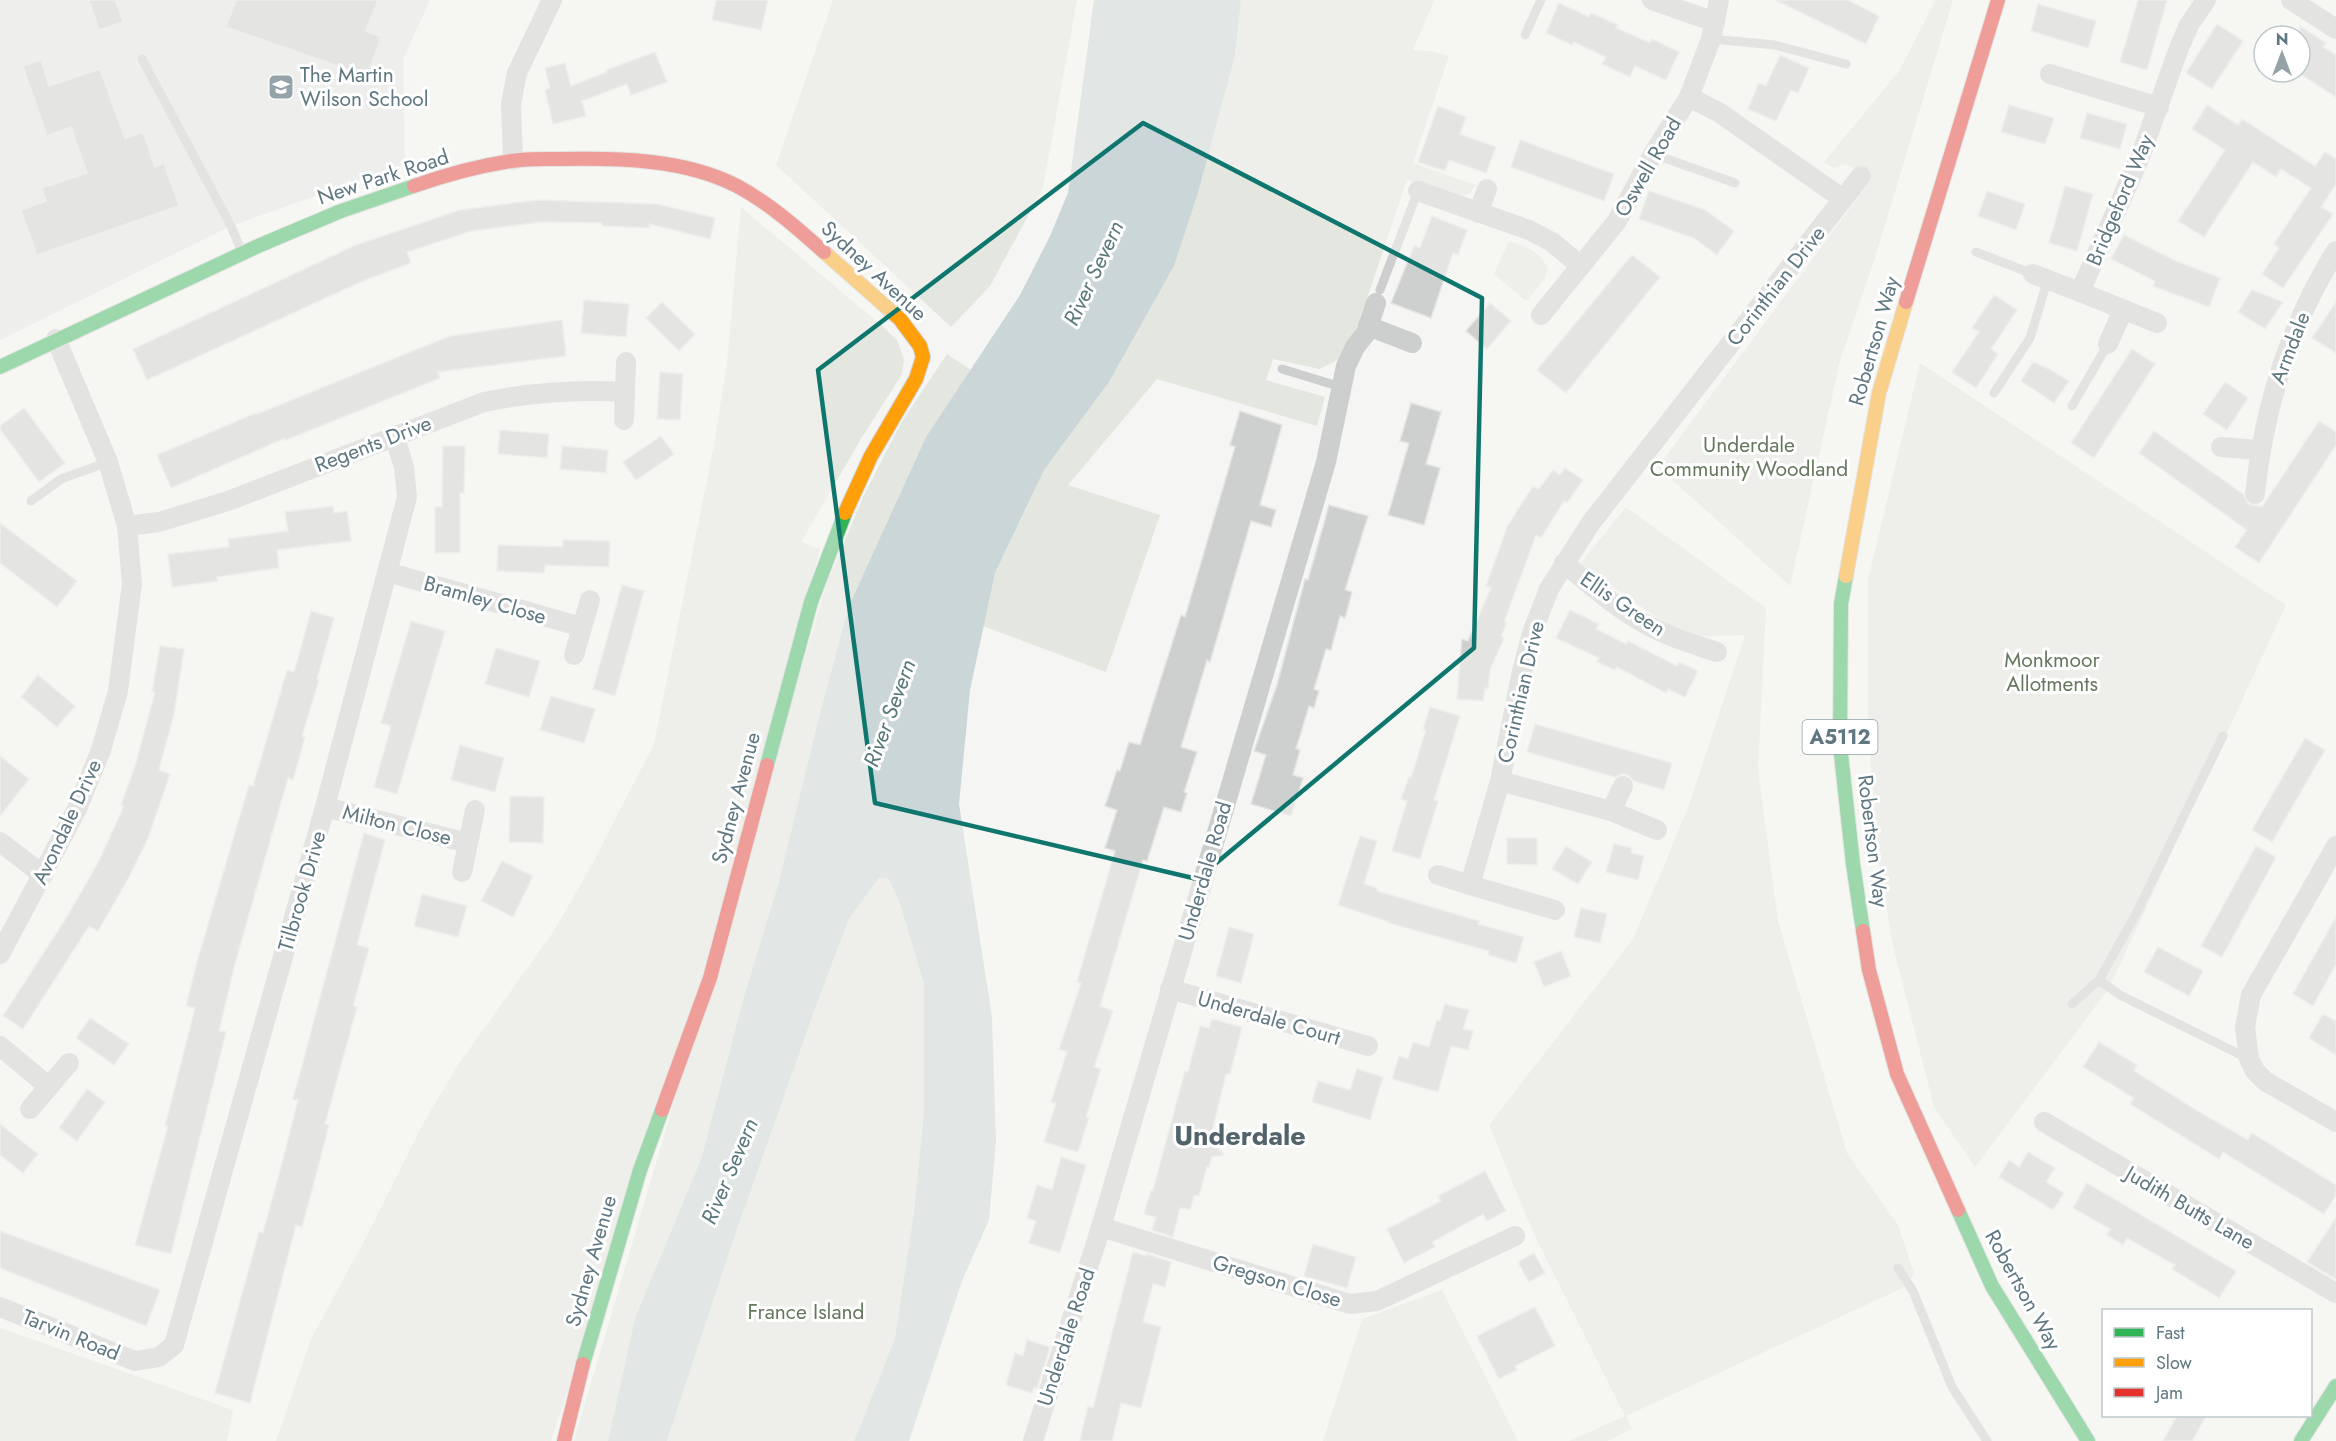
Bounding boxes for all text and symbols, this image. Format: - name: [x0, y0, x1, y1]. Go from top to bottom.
- north arrow: [2252, 24, 2312, 84]
- text: N: [2276, 28, 2288, 51]
- place label: The Martin Wilson School: [300, 60, 429, 114]
- school or university icon: The Martin Wilson School: [266, 72, 296, 102]
- street label: Oswell Road: [1607, 111, 1689, 223]
- street label: Bridgeford Way: [2079, 129, 2161, 270]
- street label: New Park Road: [314, 142, 452, 212]
- street label: Sydney Avenue: [814, 214, 934, 328]
- water label: River Severn: [1055, 215, 1131, 331]
- street label: Corinthian Drive: [1719, 219, 1833, 352]
- street label: Robertson Way: [1841, 272, 1907, 409]
- street label: Armdale: [2263, 307, 2318, 388]
- street label: Regents Drive: [310, 408, 436, 480]
- park label: Underdale Community Woodland: [1650, 430, 1848, 484]
- street label: Ellis Green: [1574, 564, 1672, 644]
- street label: Bramley Close: [420, 568, 550, 632]
- street label: Corinthian Drive: [1490, 618, 1552, 766]
- park label: Monkmoor Allotments: [2004, 645, 2100, 699]
- water label: River Severn: [855, 655, 923, 771]
- road number: A5112: [1802, 720, 1878, 754]
- street label: Sydney Avenue: [704, 729, 768, 867]
- street label: Avondale Drive: [25, 754, 109, 889]
- street label: Robertson Way: [1850, 773, 1896, 910]
- street label: Milton Close: [339, 797, 455, 853]
- street label: Underdale Road: [1171, 798, 1239, 944]
- street label: Tilbrook Drive: [270, 827, 334, 955]
- street label: Underdale Court: [1194, 983, 1344, 1053]
- water label: River Severn: [692, 1113, 766, 1229]
- district label: Underdale: [1174, 1116, 1306, 1155]
- street label: Judith Butts Lane: [2117, 1157, 2260, 1257]
- street label: Sydney Avenue: [558, 1192, 624, 1330]
- street label: Robertson Way: [1978, 1224, 2069, 1356]
- street label: Gregson Close: [1209, 1247, 1345, 1315]
- street label: Underdale Road: [1030, 1264, 1102, 1410]
- park label: France Island: [747, 1297, 865, 1327]
- street label: Tarvin Road: [18, 1302, 124, 1368]
- legend: [2102, 1309, 2312, 1417]
- text: Fast: [2156, 1320, 2185, 1346]
- text: Slow: [2156, 1350, 2193, 1376]
- text: Jam: [2154, 1380, 2183, 1406]

